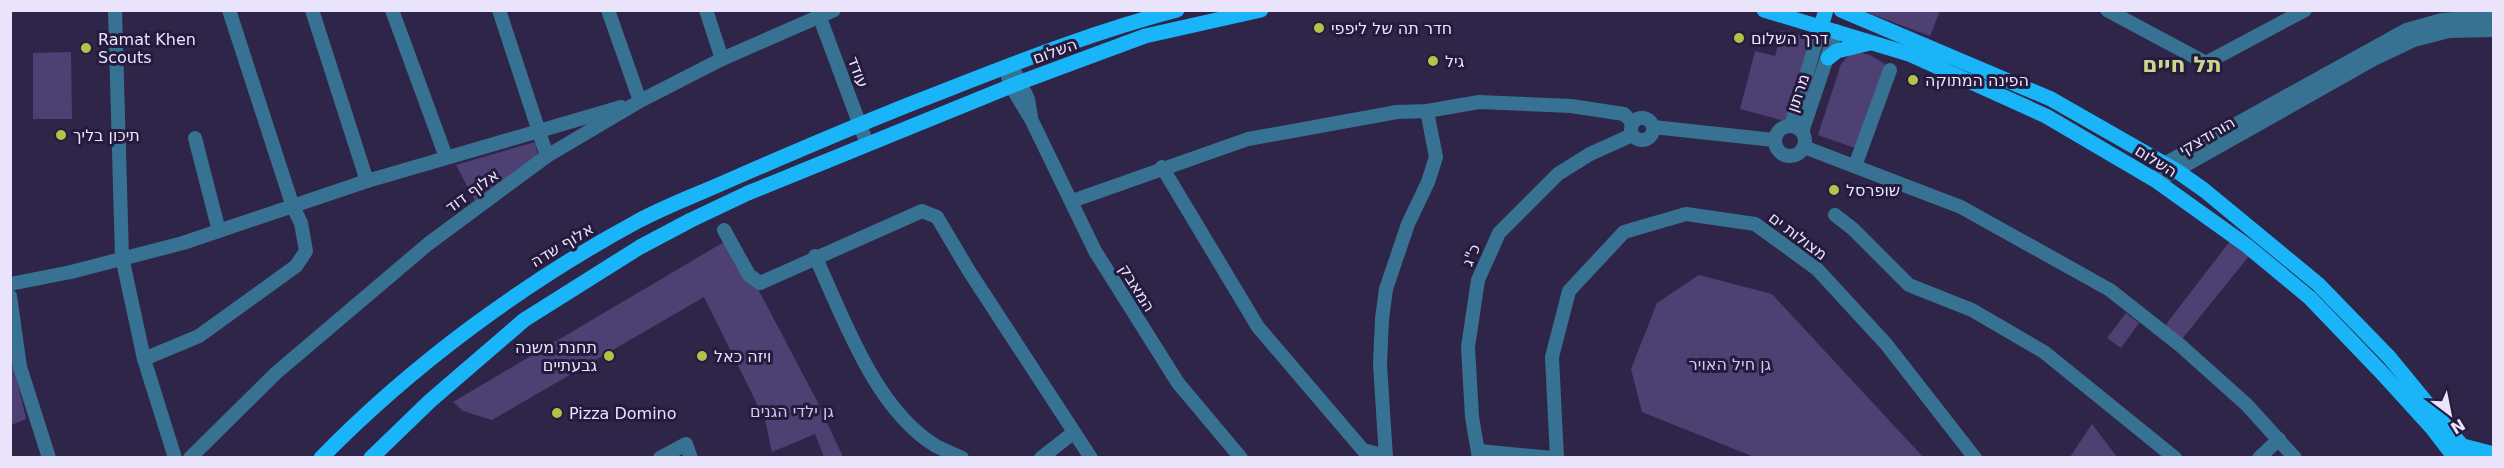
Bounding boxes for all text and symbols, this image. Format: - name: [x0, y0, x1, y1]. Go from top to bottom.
- place label: חדר תה של ליפפי: [1331, 19, 1452, 38]
- marker: חדר תה של ליפפי: [1312, 21, 1326, 35]
- place label: דרך השלום: [1751, 29, 1829, 48]
- place label: Ramat Khen Scouts: [98, 30, 196, 67]
- marker: דרך השלום: [1732, 31, 1746, 45]
- street label: השלום: [1030, 34, 1080, 68]
- marker: Ramat Khen Scouts: [79, 41, 93, 55]
- place label: גיל: [1445, 52, 1465, 71]
- district label: תל חיים: [2142, 52, 2222, 77]
- street label: עודד: [843, 54, 873, 90]
- marker: גיל: [1426, 54, 1440, 68]
- street label: מרתון: [1783, 71, 1813, 115]
- place label: הפינה המתוקה: [1925, 71, 2029, 90]
- marker: הפינה המתוקה: [1906, 73, 1920, 87]
- street label: הורודצקי: [2176, 112, 2238, 160]
- place label: תיכון בליך: [73, 126, 140, 145]
- marker: תיכון בליך: [54, 128, 68, 142]
- street label: השלום: [2132, 141, 2180, 181]
- street label: אלוף דוד: [442, 165, 502, 217]
- place label: שופרסל: [1846, 181, 1900, 200]
- marker: שופרסל: [1827, 183, 1841, 197]
- street label: מצולות ים: [1765, 208, 1831, 264]
- street label: אלוף שדה: [527, 219, 597, 271]
- street label: כ"ג: [1458, 241, 1484, 269]
- street label: המאבק: [1115, 261, 1159, 315]
- place label: תחנת משנה גבעתיים: [515, 338, 597, 375]
- place label: ויזה כאל: [714, 347, 771, 366]
- marker: תחנת משנה גבעתיים: [602, 349, 616, 363]
- marker: ויזה כאל: [695, 349, 709, 363]
- park label: גן חיל האויר: [1689, 355, 1772, 374]
- north arrow: [2420, 384, 2480, 444]
- park label: גן ילדי הגנים: [750, 402, 834, 421]
- place label: Pizza Domino: [569, 404, 677, 423]
- marker: Pizza Domino: [550, 406, 564, 420]
- text: N: [2447, 415, 2468, 438]

